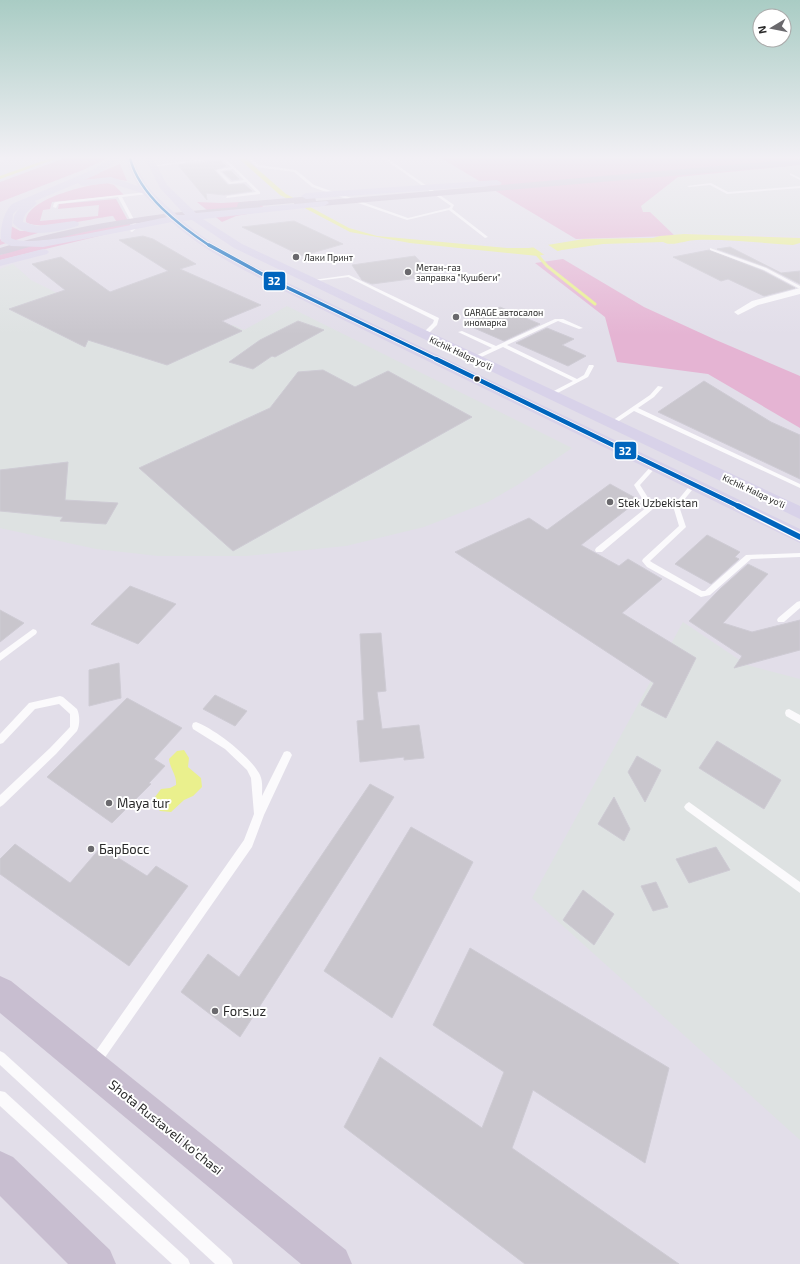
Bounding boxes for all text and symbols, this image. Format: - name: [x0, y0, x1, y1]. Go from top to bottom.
- north arrow: [752, 8, 792, 48]
- text: N: [755, 25, 769, 35]
- marker: Лаки Принт: [291, 252, 301, 262]
- place label: Лаки Принт: [304, 252, 354, 263]
- place label: Метан-газ заправка "Кушбеги": [416, 262, 501, 284]
- marker: Метан-газ заправка "Кушбеги": [403, 267, 413, 277]
- line badge: 32: [263, 271, 286, 291]
- text: 32: [268, 274, 280, 287]
- place label: GARAGE автосалон иномарка: [464, 307, 543, 328]
- marker: GARAGE автосалон иномарка: [451, 312, 461, 322]
- street label: Kichik Halqa yo'li: [428, 334, 494, 372]
- unlabelled marker: [472, 374, 482, 384]
- line badge: 32: [614, 441, 637, 460]
- text: 32: [619, 444, 631, 457]
- street label: Kichik Halqa yo'li: [721, 472, 787, 510]
- place label: Stek Uzbekistan: [618, 496, 698, 509]
- marker: Stek Uzbekistan: [605, 497, 615, 507]
- place label: Maya tur: [117, 795, 170, 811]
- marker: Maya tur: [104, 798, 114, 808]
- place label: БарБосс: [99, 841, 149, 857]
- marker: БарБосс: [86, 844, 96, 854]
- place label: Fors.uz: [223, 1003, 266, 1019]
- marker: Fors.uz: [210, 1006, 220, 1016]
- street label: Shota Rustaveli ko'chasi: [106, 1076, 226, 1178]

